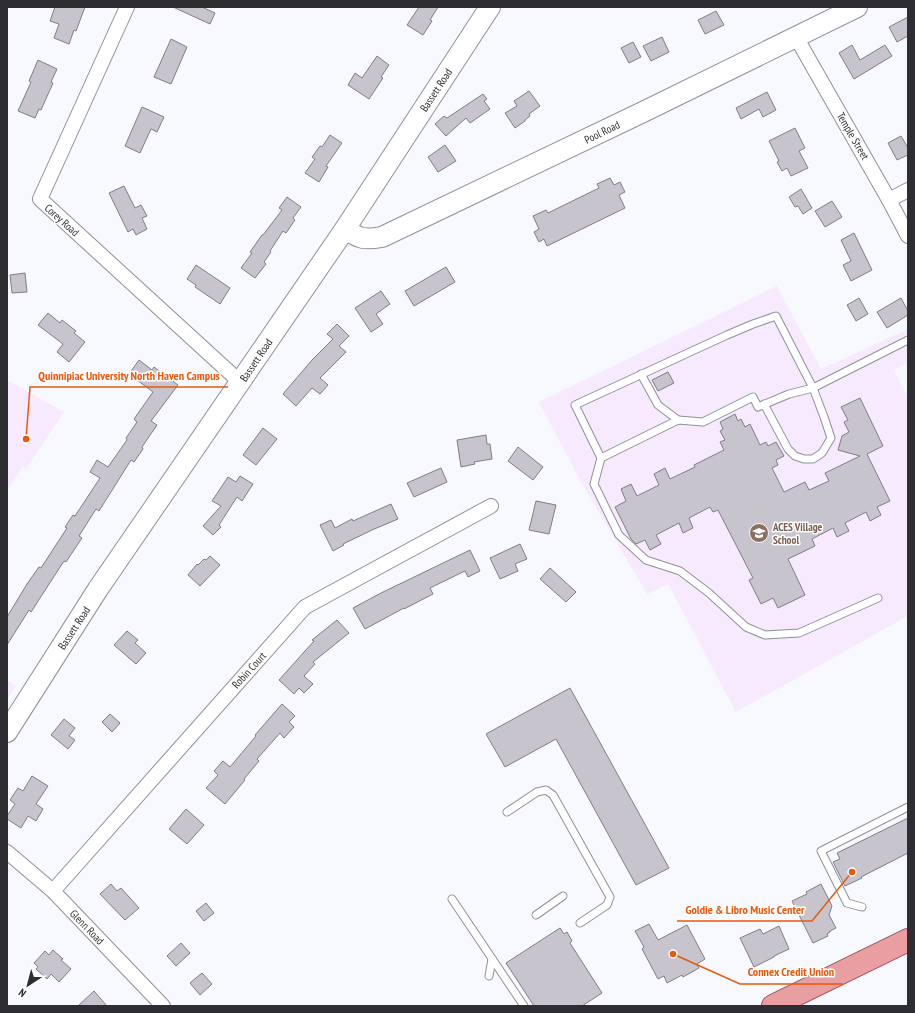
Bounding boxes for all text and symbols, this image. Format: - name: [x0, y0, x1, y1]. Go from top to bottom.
- street label: Bassett Road: [417, 66, 455, 114]
- street label: Temple Street: [834, 110, 872, 162]
- street label: Pool Road: [582, 117, 622, 147]
- street label: Corey Road: [42, 201, 82, 239]
- street label: Bassett Road: [237, 336, 276, 384]
- callout: Quinnipiac University North Haven Campus: [30, 363, 228, 387]
- text: Quinnipiac University North Haven Campus: [38, 368, 220, 383]
- place label: ACES Village School: [772, 520, 823, 547]
- school or university icon: ACES Village School: [748, 522, 770, 544]
- street label: Bassett Road: [55, 604, 93, 652]
- street label: Robin Court: [229, 649, 269, 691]
- callout: Goldie & Libro Music Center: [677, 897, 812, 921]
- text: Goldie & Libro Music Center: [685, 902, 805, 917]
- street label: Glenn Road: [67, 907, 107, 948]
- callout: Connex Credit Union: [740, 960, 843, 984]
- text: Connex Credit Union: [748, 964, 834, 979]
- north arrow: [8, 965, 48, 1005]
- text: N: [16, 986, 29, 1001]

